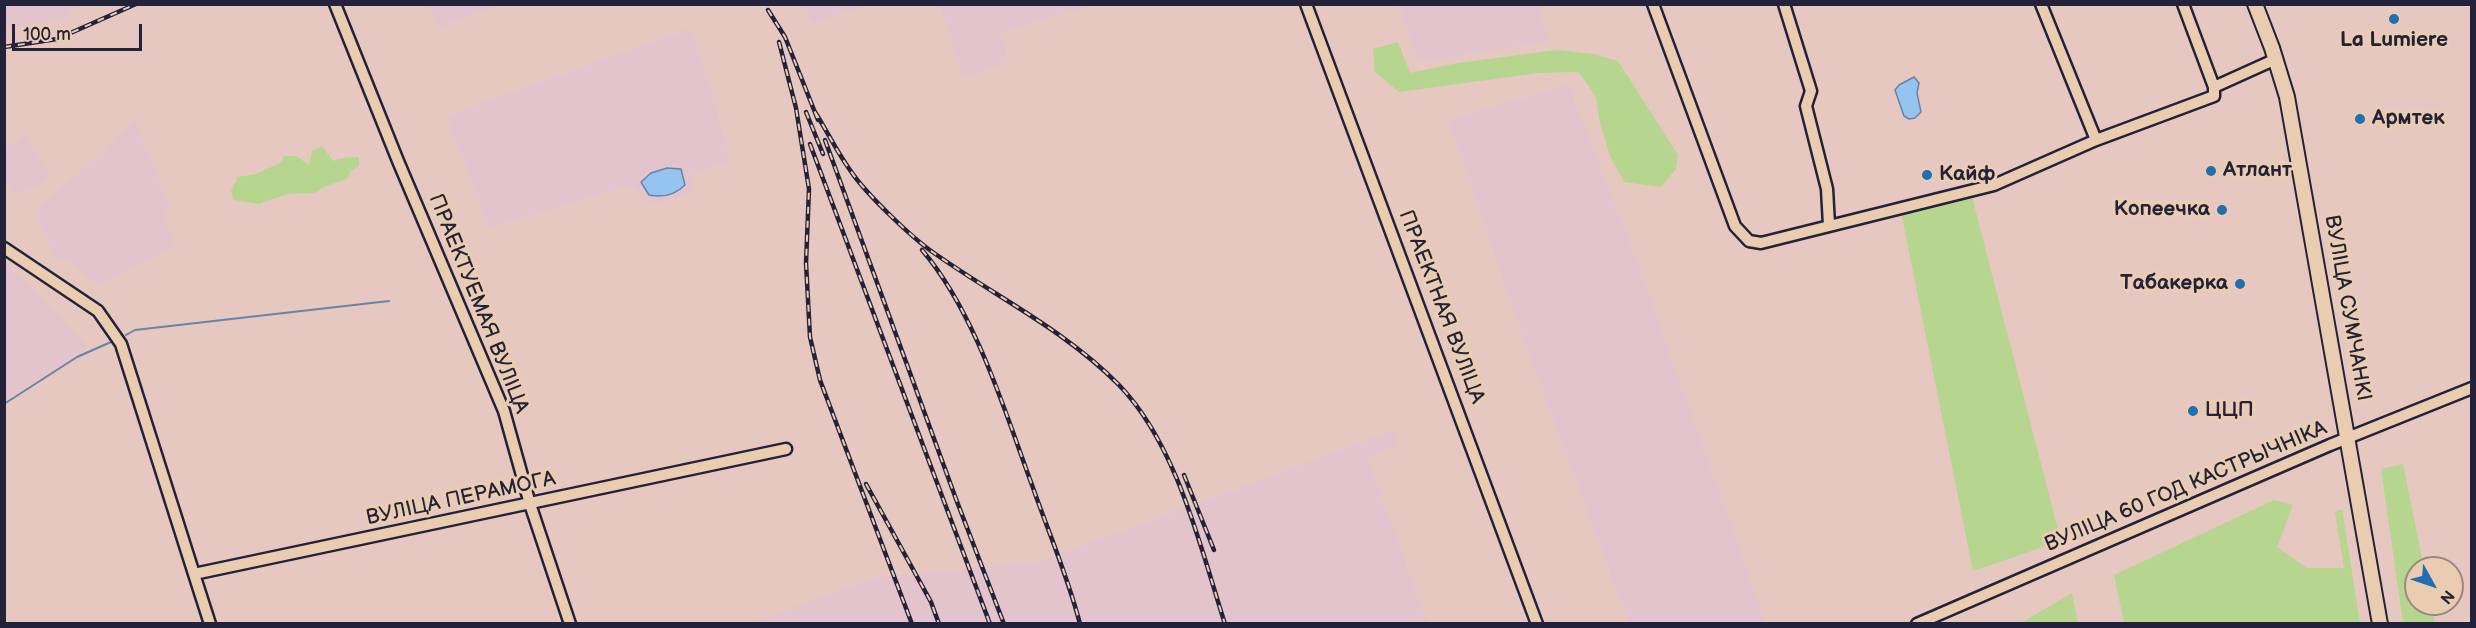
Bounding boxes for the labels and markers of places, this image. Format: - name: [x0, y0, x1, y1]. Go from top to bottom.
- marker: La Lumiere: [2387, 12, 2401, 26]
- place label: La Lumiere: [2340, 28, 2448, 54]
- place label: Армтек: [2372, 106, 2445, 132]
- marker: Армтек: [2353, 112, 2367, 126]
- place label: Атлант: [2223, 158, 2292, 184]
- place label: Кайф: [1939, 162, 1995, 188]
- marker: Атлант: [2204, 164, 2218, 178]
- marker: Кайф: [1920, 168, 1934, 182]
- place label: Копеечка: [2114, 197, 2210, 223]
- marker: Копеечка: [2215, 203, 2229, 217]
- place label: Табакерка: [2120, 271, 2228, 297]
- marker: Табакерка: [2233, 277, 2247, 291]
- place label: ЦЦП: [2205, 398, 2254, 424]
- marker: ЦЦП: [2186, 404, 2200, 418]

